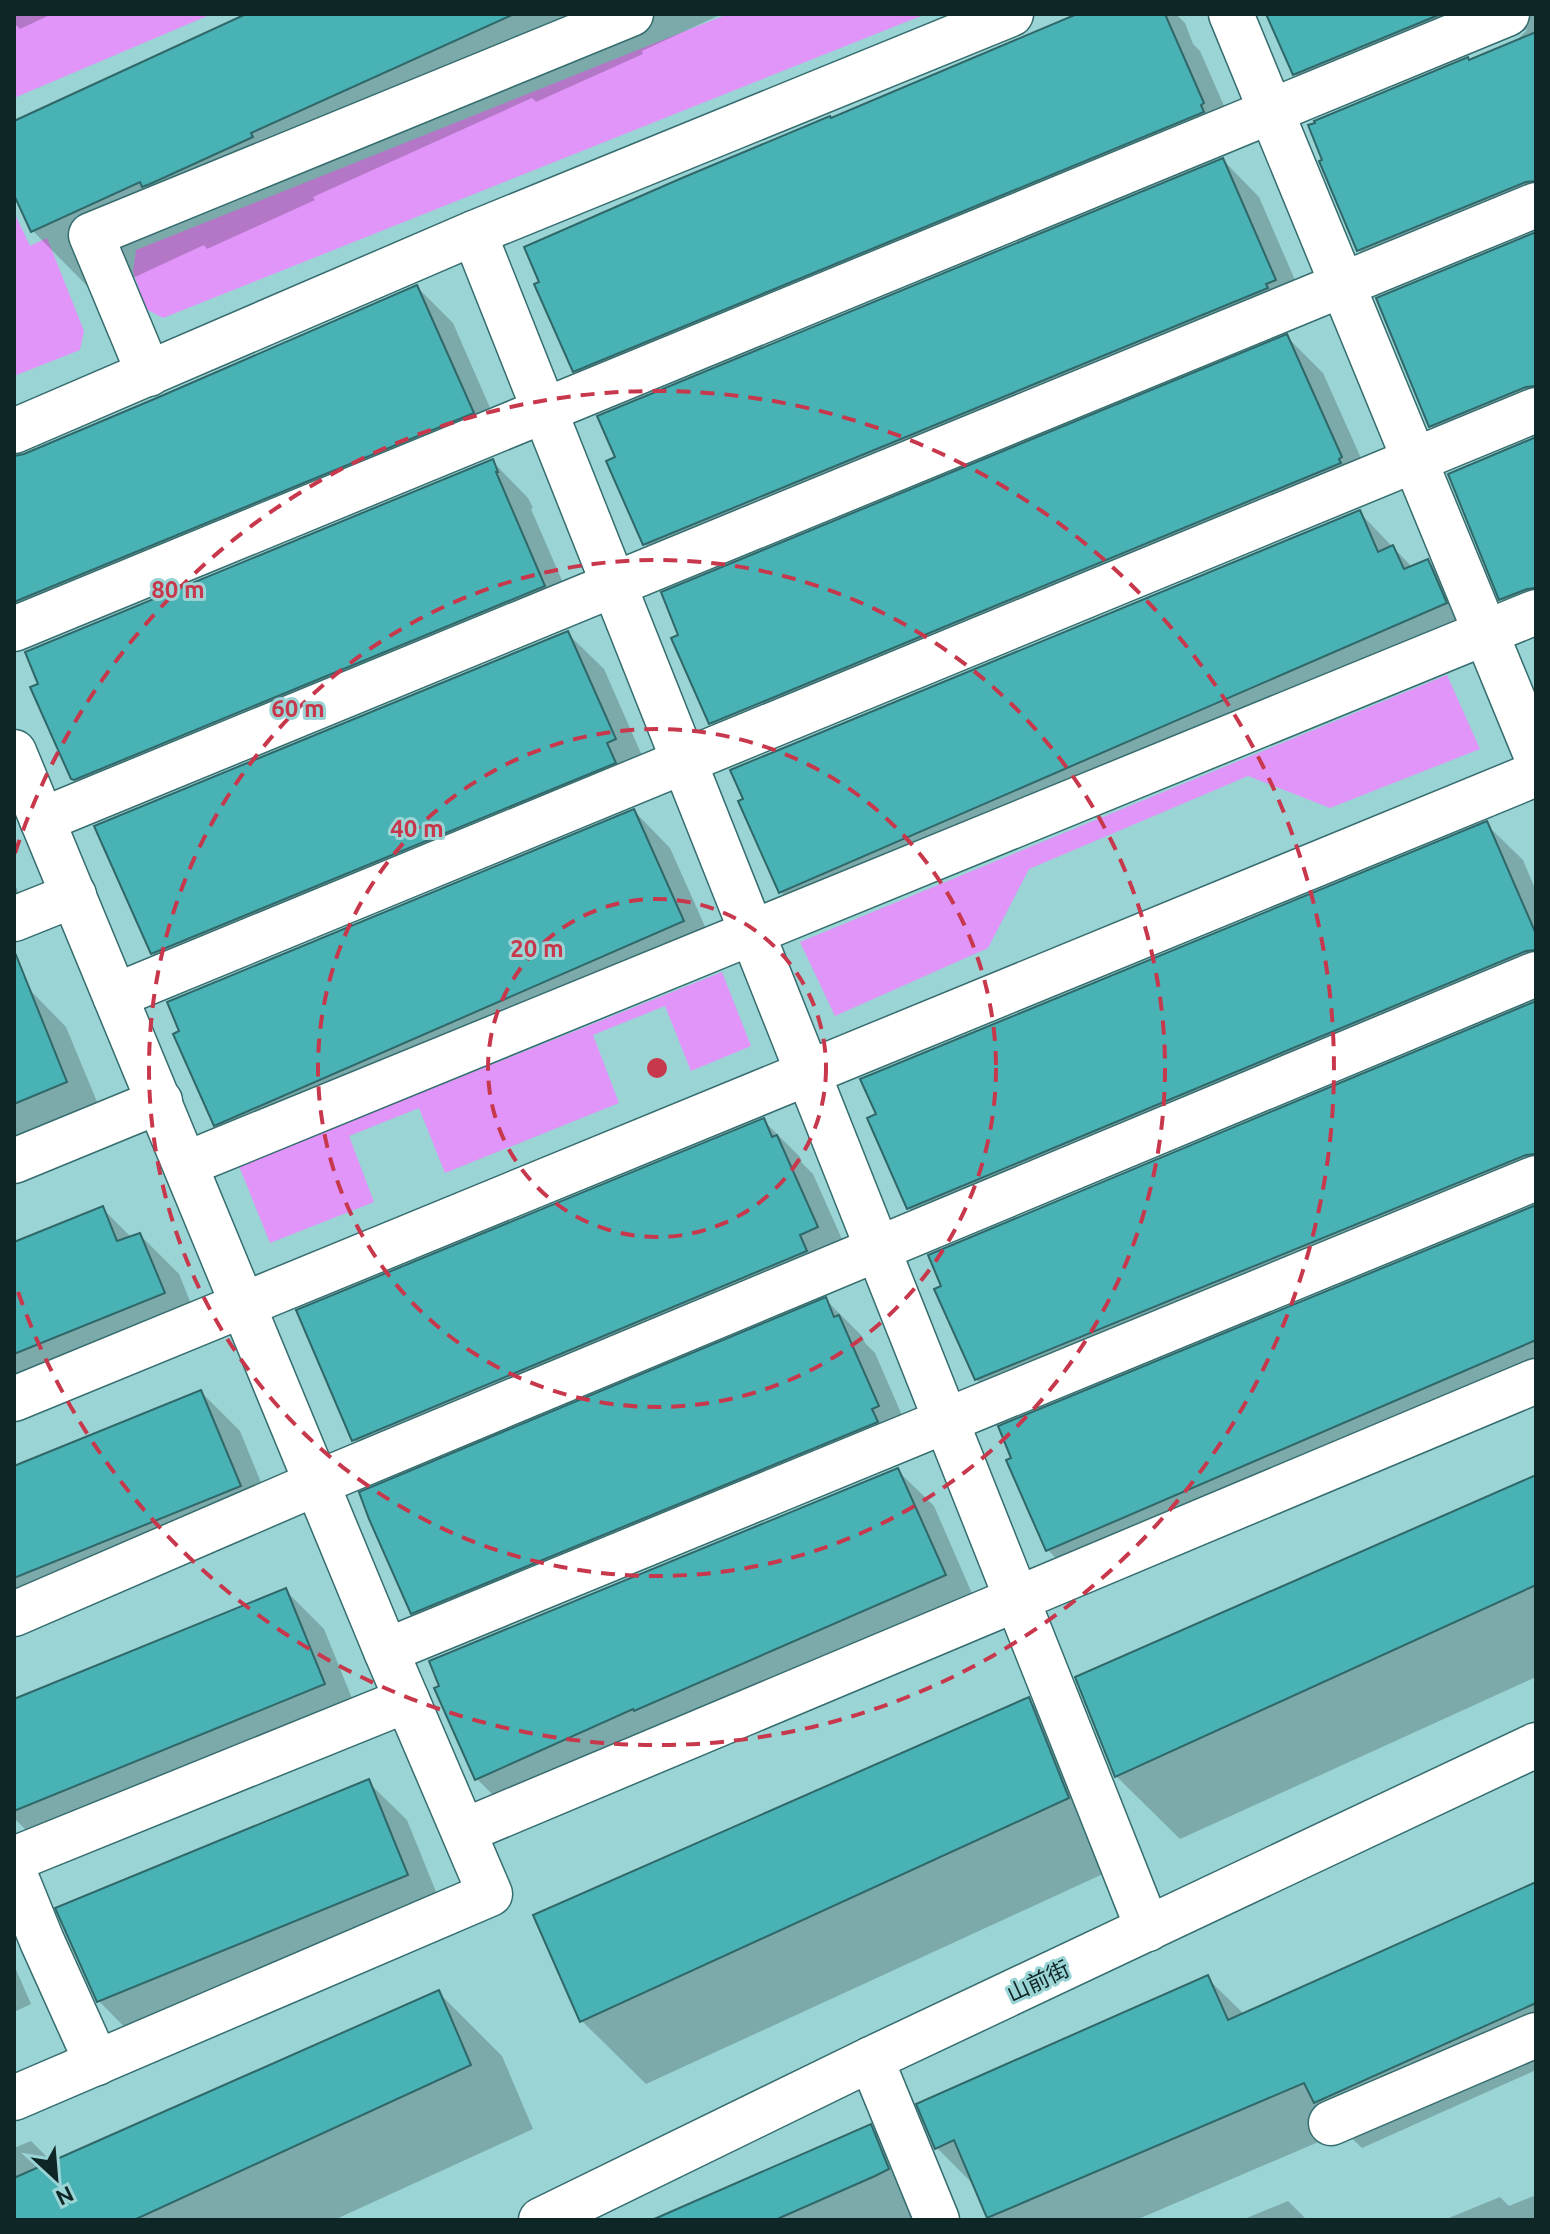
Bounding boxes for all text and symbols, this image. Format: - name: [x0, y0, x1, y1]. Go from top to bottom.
- text: 80 m: [151, 576, 205, 603]
- text: 60 m: [271, 695, 325, 722]
- text: 40 m: [390, 815, 444, 842]
- text: 20 m: [510, 935, 564, 962]
- centre of rings: [643, 1054, 671, 1082]
- street label: 山前街: [1003, 1955, 1073, 2006]
- north arrow: [16, 2138, 96, 2218]
- text: N: [52, 2182, 78, 2211]

